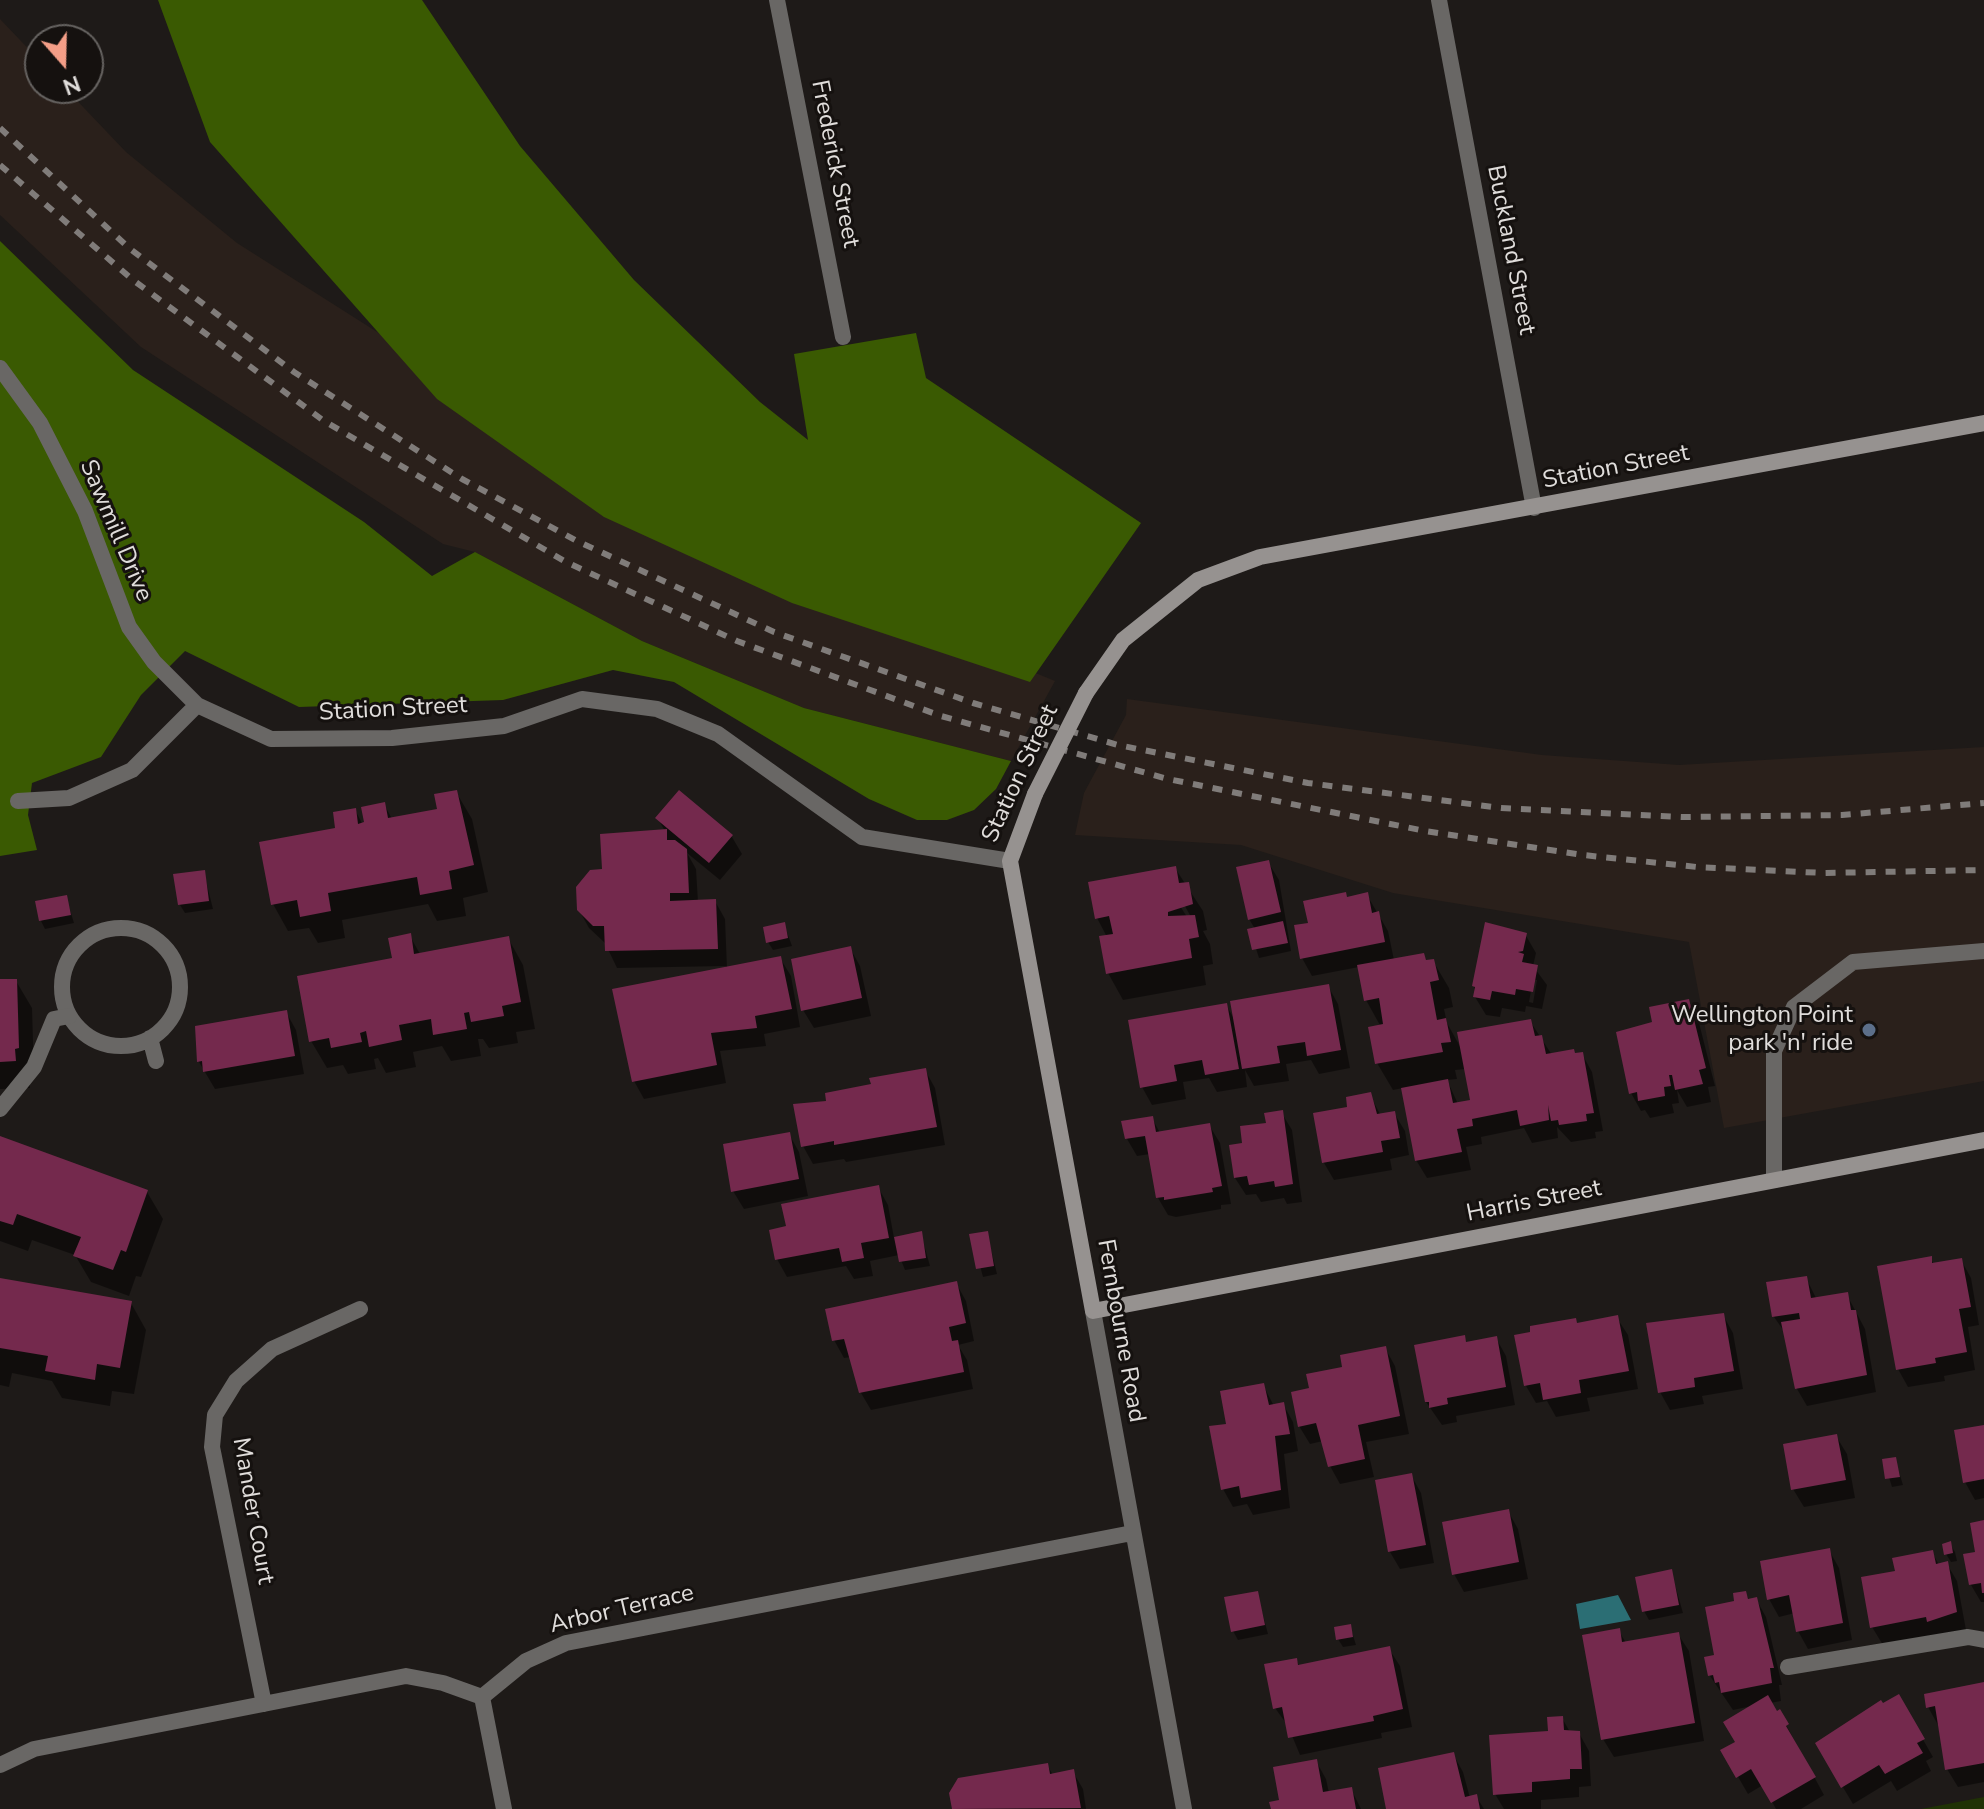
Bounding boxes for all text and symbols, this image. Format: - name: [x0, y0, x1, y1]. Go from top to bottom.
- north arrow: [24, 24, 104, 104]
- text: N: [59, 68, 84, 102]
- street label: Frederick Street: [804, 78, 864, 250]
- street label: Buckland Street: [1479, 163, 1541, 337]
- street label: Station Street: [1540, 440, 1692, 496]
- street label: Sawmill Drive: [72, 456, 158, 606]
- street label: Station Street: [318, 692, 468, 728]
- street label: Station Street: [977, 701, 1065, 847]
- place label: Wellington Point park 'n' ride: [1671, 1002, 1853, 1058]
- marker: Wellington Point park 'n' ride: [1860, 1021, 1878, 1039]
- street label: Harris Street: [1464, 1175, 1604, 1229]
- street label: Fernbourne Road: [1090, 1237, 1150, 1425]
- street label: Mander Court: [225, 1436, 279, 1586]
- street label: Arbor Terrace: [547, 1579, 697, 1641]

